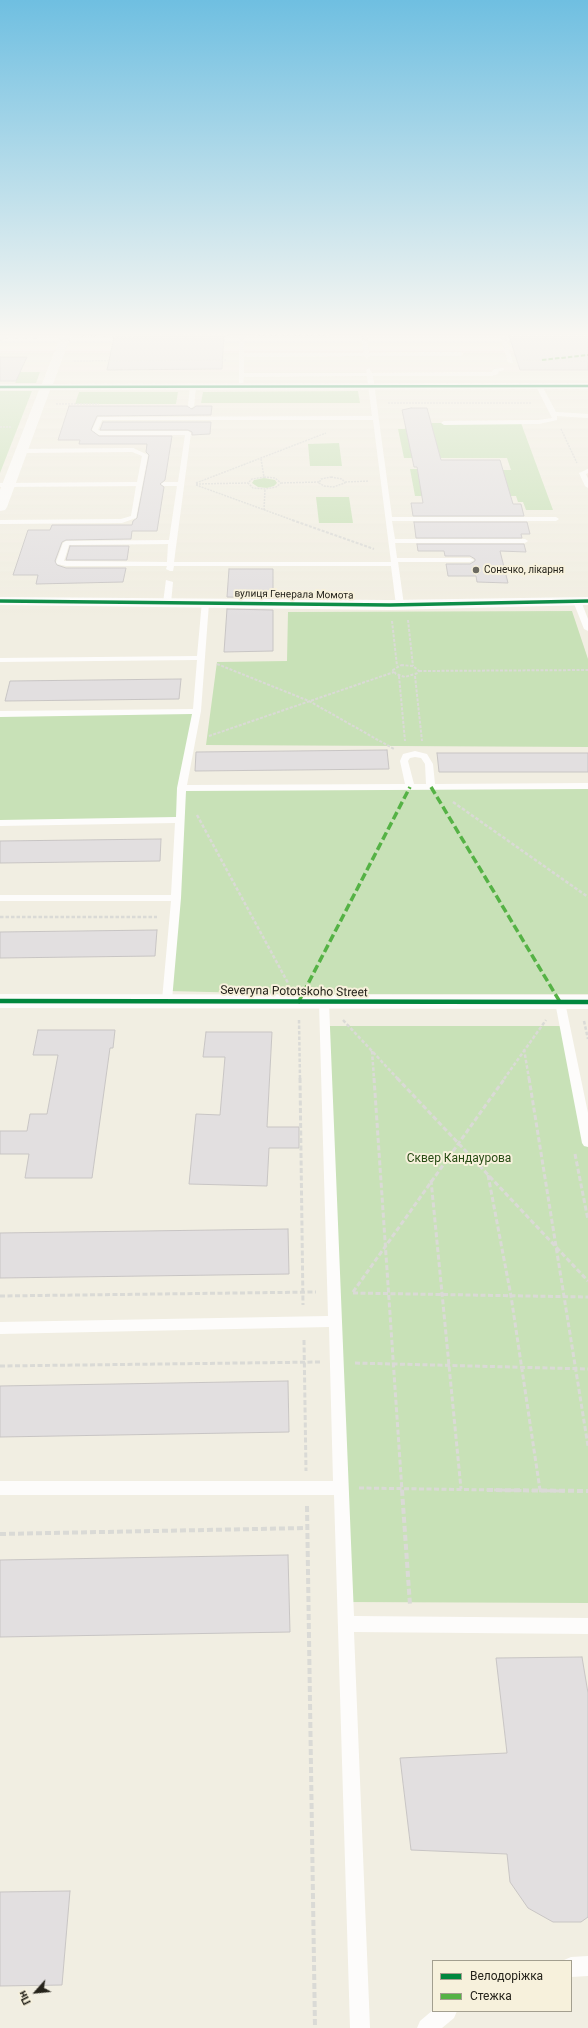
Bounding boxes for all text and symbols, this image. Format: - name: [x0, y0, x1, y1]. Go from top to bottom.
- place label: Сонечко, лікарня: [484, 564, 564, 576]
- marker: Сонечко, лікарня: [471, 565, 481, 575]
- street label: вулиця Генерала Момота: [234, 588, 354, 602]
- street label: Severyna Pototskoho Street: [220, 984, 368, 1000]
- park label: Сквер Кандаурова: [407, 1152, 511, 1166]
- legend: [432, 1960, 572, 2012]
- text: Велодоріжка: [470, 1969, 543, 1983]
- north arrow: [16, 1972, 56, 2012]
- text: Пн: [16, 1988, 34, 2007]
- text: Стежка: [470, 1989, 512, 2003]

